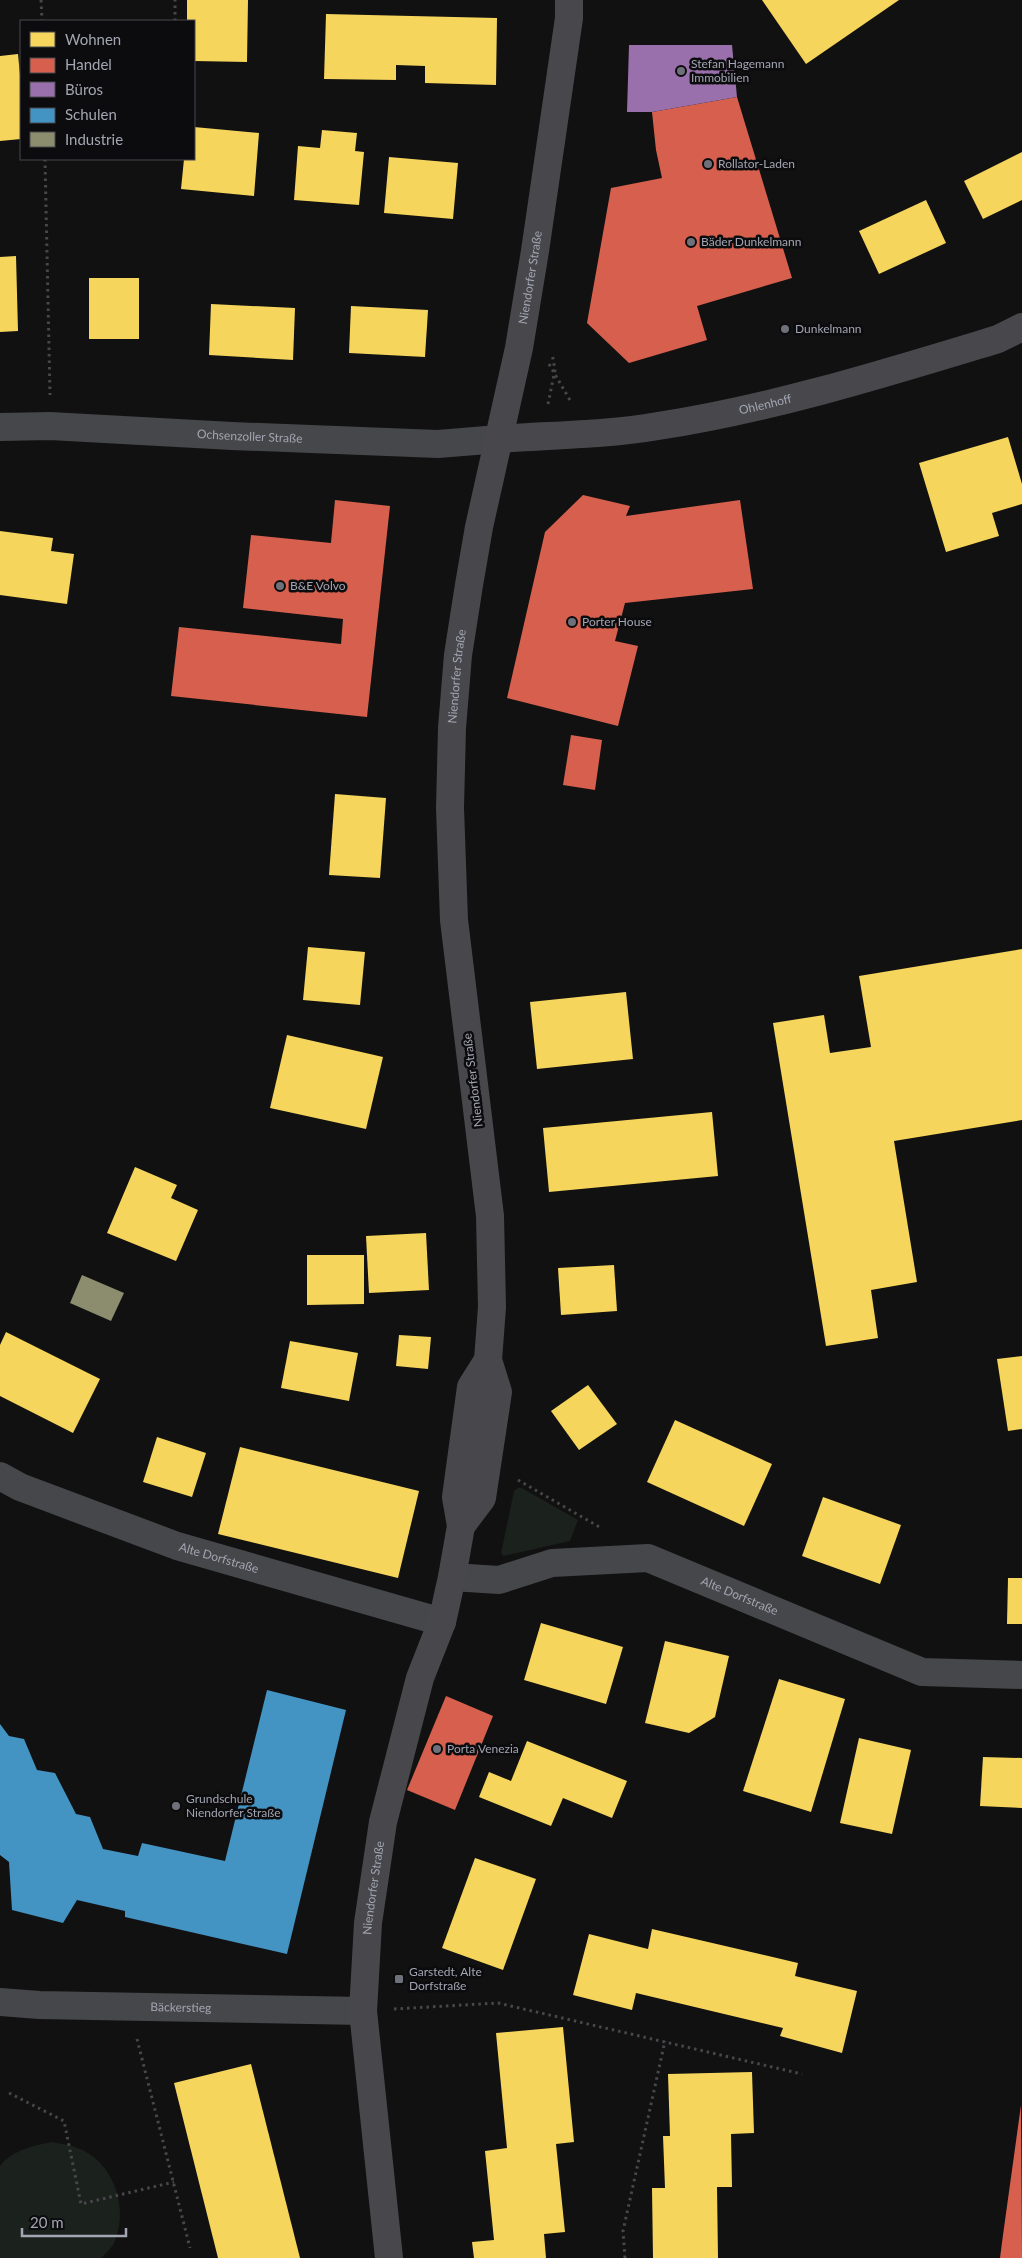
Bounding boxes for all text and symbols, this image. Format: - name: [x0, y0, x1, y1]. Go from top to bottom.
- legend: [20, 20, 195, 160]
- text: Wohnen: [65, 30, 121, 48]
- text: Handel: [65, 55, 112, 73]
- place label: Stefan Hagemann Immobilien: [691, 56, 784, 85]
- marker: Stefan Hagemann Immobilien: [675, 65, 687, 77]
- text: Büros: [65, 80, 103, 98]
- text: Schulen: [65, 105, 117, 123]
- text: Industrie: [65, 130, 123, 148]
- place label: Rollator-Laden: [718, 156, 795, 171]
- marker: Rollator-Laden: [702, 158, 714, 170]
- street label: Niendorfer Straße: [515, 230, 545, 325]
- place label: Bäder Dunkelmann: [701, 234, 801, 249]
- marker: Bäder Dunkelmann: [685, 236, 697, 248]
- place label: Dunkelmann: [795, 321, 862, 336]
- marker: Dunkelmann: [779, 323, 791, 335]
- street label: Ohlenhoff: [737, 391, 793, 418]
- street label: Ochsenzoller Straße: [197, 426, 303, 446]
- place label: B&E Volvo: [290, 578, 346, 593]
- marker: B&E Volvo: [274, 580, 286, 592]
- place label: Porter House: [582, 614, 652, 629]
- marker: Porter House: [566, 616, 578, 628]
- street label: Niendorfer Straße: [444, 628, 469, 724]
- street label: Niendorfer Straße: [459, 1032, 486, 1128]
- street label: Alte Dorfstraße: [177, 1539, 260, 1576]
- street label: Alte Dorfstraße: [699, 1573, 781, 1618]
- place label: Porta Venezia: [447, 1741, 519, 1756]
- marker: Porta Venezia: [431, 1743, 443, 1755]
- place label: Grundschule Niendorfer Straße: [186, 1791, 280, 1820]
- marker: Grundschule Niendorfer Straße: [170, 1800, 182, 1812]
- street label: Niendorfer Straße: [359, 1840, 387, 1935]
- place label: Garstedt, Alte Dorfstraße: [409, 1964, 482, 1993]
- marker: Garstedt, Alte Dorfstraße: [393, 1973, 405, 1985]
- street label: Bäckerstieg: [150, 1999, 212, 2015]
- scale bar: [22, 2206, 126, 2238]
- text: 20 m: [30, 2213, 64, 2231]

